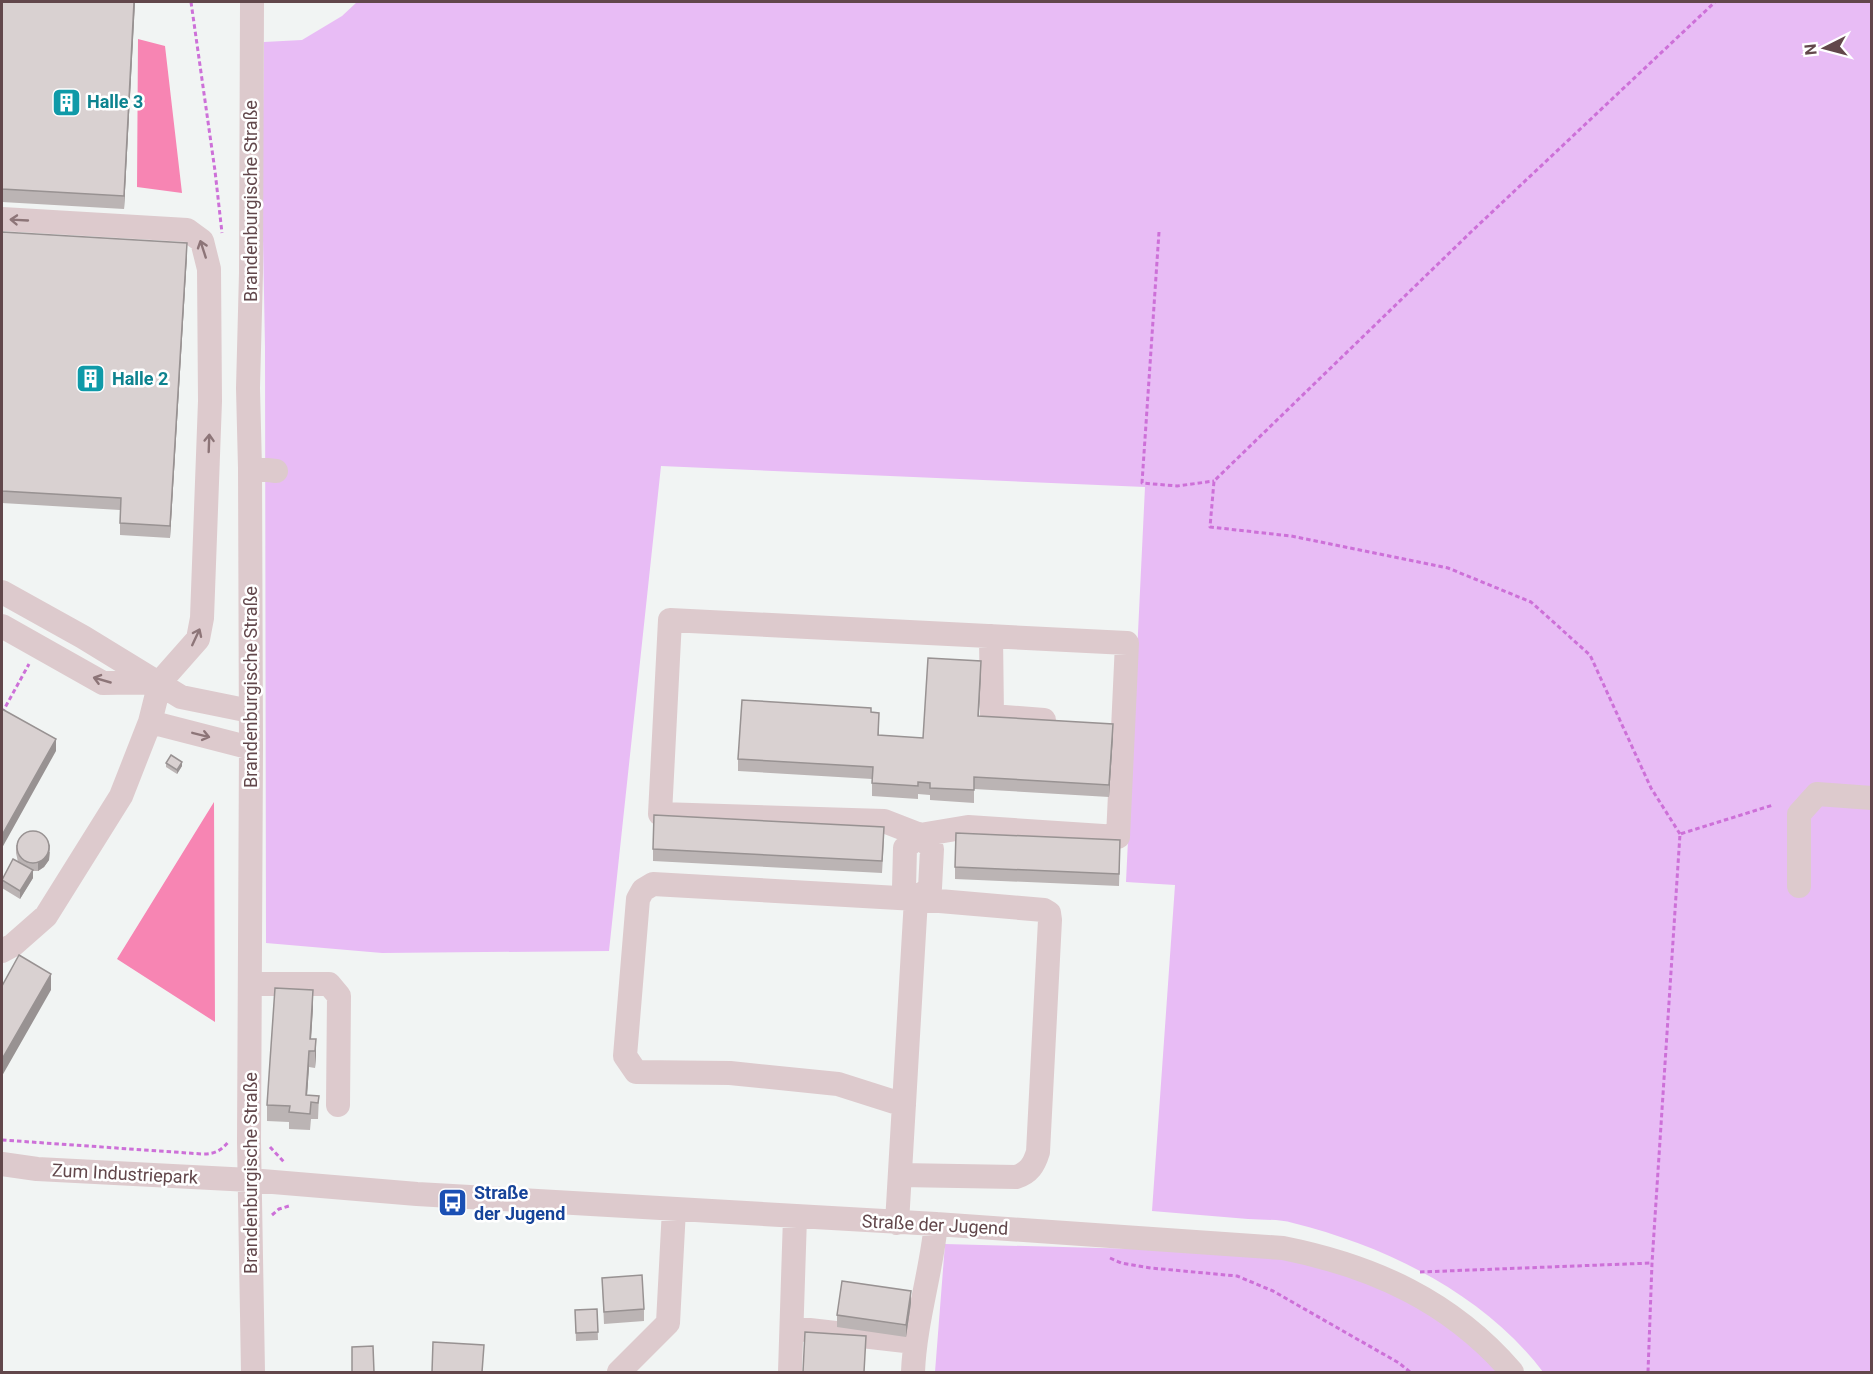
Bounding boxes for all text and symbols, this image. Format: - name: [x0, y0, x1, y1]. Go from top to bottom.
- north arrow: [1795, 18, 1855, 78]
- text: N: [1801, 43, 1821, 56]
- building icon: Halle 3: [50, 86, 82, 118]
- place label: Halle 3: [87, 91, 143, 112]
- street label: Brandenburgische Straße: [240, 100, 261, 302]
- one-way arrow: [10, 214, 30, 225]
- one-way arrow: [197, 241, 208, 259]
- building icon: Halle 2: [75, 363, 107, 395]
- place label: Halle 2: [112, 368, 168, 389]
- one-way arrow: [203, 434, 214, 454]
- street label: Brandenburgische Straße: [240, 586, 261, 788]
- one-way arrow: [190, 628, 202, 646]
- one-way arrow: [93, 674, 112, 685]
- one-way arrow: [191, 730, 210, 741]
- street label: Brandenburgische Straße: [240, 1072, 261, 1274]
- street label: Zum Industriepark: [52, 1159, 199, 1188]
- place label: Straße der Jugend: [474, 1182, 565, 1224]
- bus stop icon: Straße der Jugend: [437, 1187, 469, 1219]
- street label: Straße der Jugend: [861, 1210, 1009, 1239]

